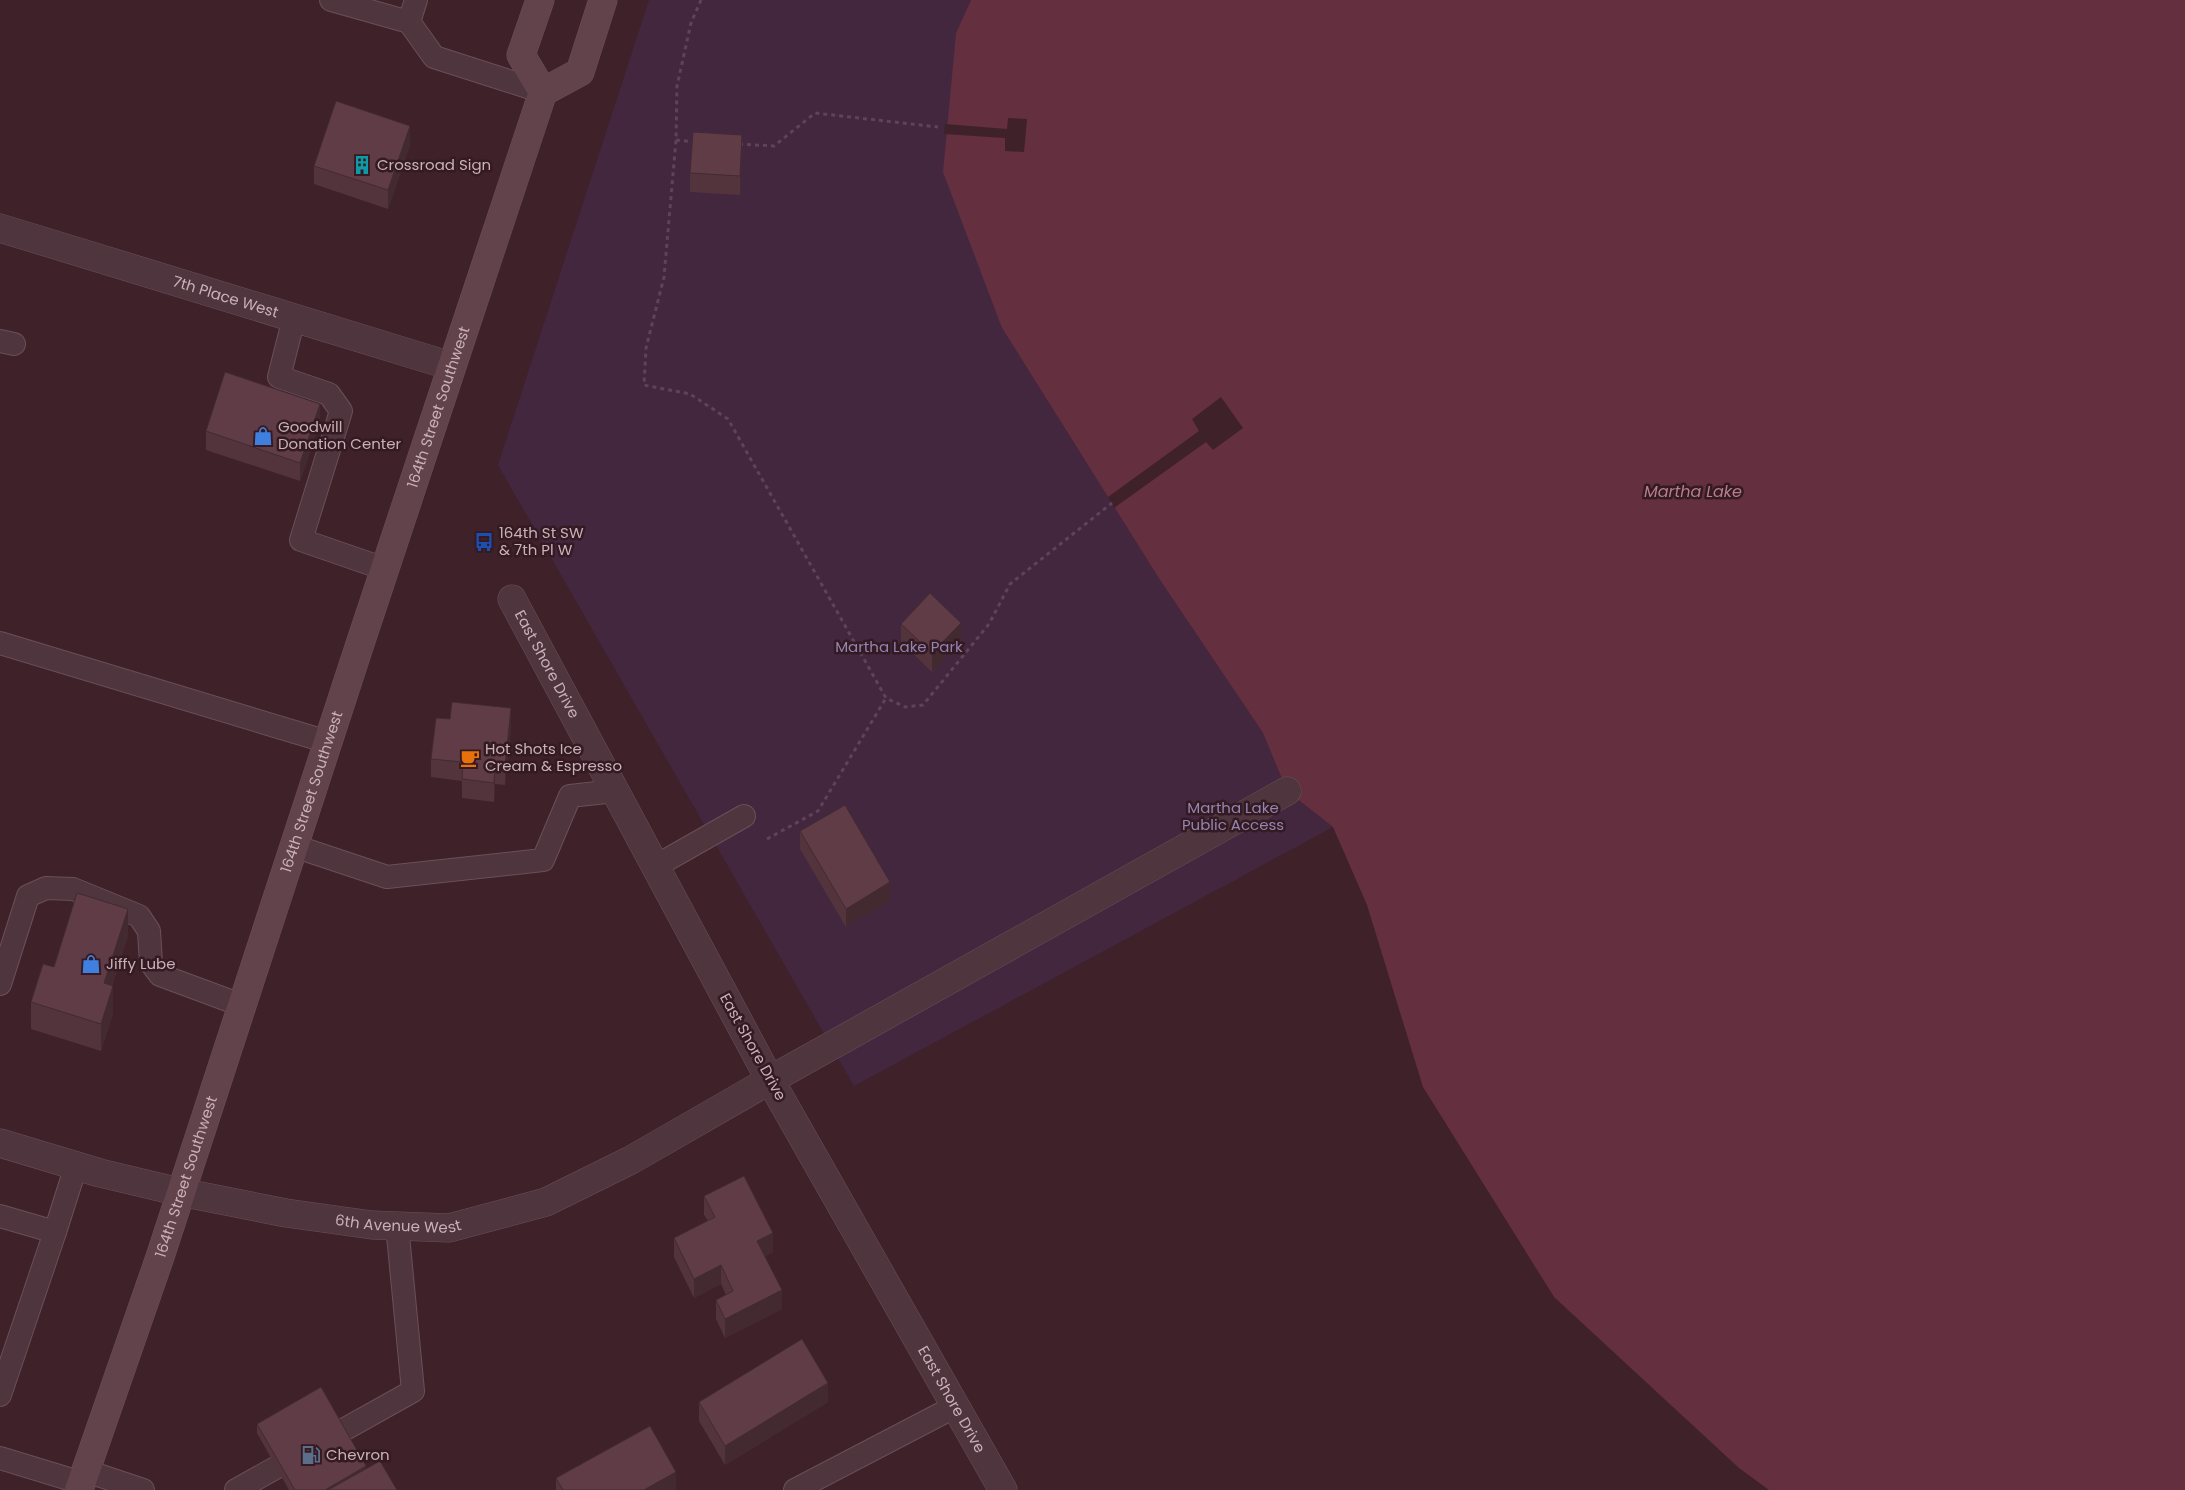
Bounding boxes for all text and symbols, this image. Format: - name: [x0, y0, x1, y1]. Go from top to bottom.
- building icon: Crossroad Sign: [351, 154, 373, 176]
- place label: Crossroad Sign: [377, 154, 491, 175]
- street label: 7th Place West: [170, 271, 281, 323]
- street label: 164th Street Southwest: [401, 324, 475, 490]
- place label: Goodwill Donation Center: [278, 416, 402, 454]
- shop icon: Goodwill Donation Center: [252, 425, 274, 447]
- water label: Martha Lake: [1644, 480, 1742, 503]
- place label: 164th St SW & 7th Pl W: [499, 522, 584, 560]
- bus stop icon: 164th St SW & 7th Pl W: [473, 531, 495, 553]
- street label: East Shore Drive: [510, 606, 585, 722]
- park label: Martha Lake Park: [835, 636, 963, 657]
- street label: 164th Street Southwest: [275, 708, 347, 875]
- place label: Hot Shots Ice Cream & Espresso: [485, 738, 622, 776]
- cafe icon: Hot Shots Ice Cream & Espresso: [459, 747, 481, 769]
- park label: Martha Lake Public Access: [1182, 797, 1284, 835]
- shop icon: Jiffy Lube: [80, 953, 102, 975]
- place label: Jiffy Lube: [106, 953, 175, 974]
- street label: East Shore Drive: [715, 989, 792, 1104]
- street label: 164th Street Southwest: [149, 1093, 222, 1260]
- street label: 6th Avenue West: [334, 1209, 463, 1238]
- street label: East Shore Drive: [913, 1342, 991, 1456]
- fuel station icon: Chevron: [300, 1444, 322, 1466]
- place label: Chevron: [326, 1444, 390, 1465]

